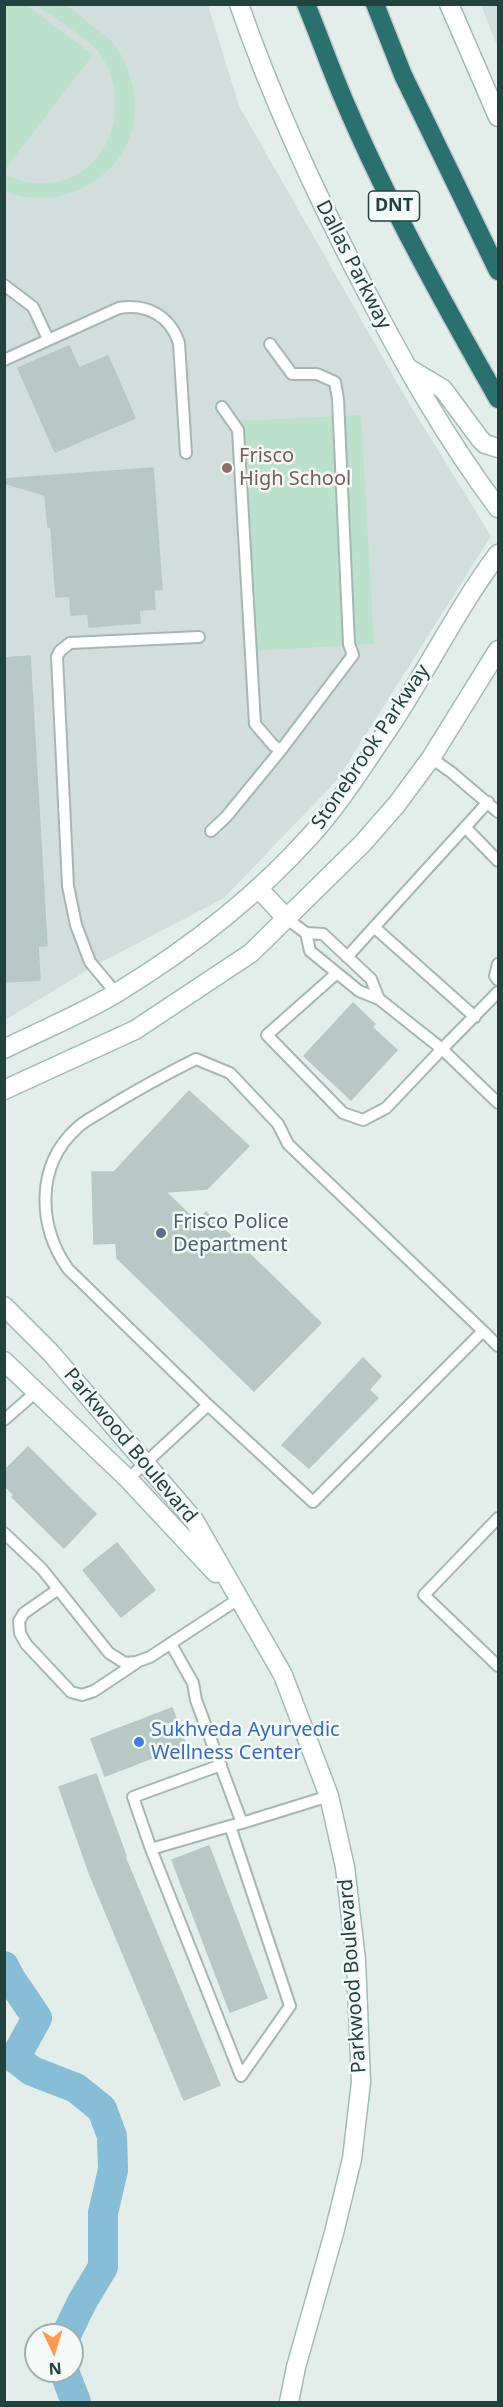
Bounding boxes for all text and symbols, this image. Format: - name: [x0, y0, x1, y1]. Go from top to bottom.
- road number: DNT: [368, 191, 420, 221]
- street label: Dallas Parkway: [310, 196, 396, 334]
- place label: Frisco High School: [239, 444, 351, 491]
- marker: Frisco High School: [220, 461, 234, 475]
- street label: Stonebrook Parkway: [307, 660, 435, 834]
- place label: Frisco Police Department: [173, 1210, 289, 1257]
- marker: Frisco Police Department: [154, 1226, 168, 1240]
- street label: Parkwood Boulevard: [58, 1364, 202, 1528]
- place label: Sukhveda Ayurvedic Wellness Center: [151, 1718, 340, 1765]
- marker: Sukhveda Ayurvedic Wellness Center: [132, 1735, 146, 1749]
- street label: Parkwood Boulevard: [334, 1878, 372, 2074]
- north arrow: [24, 2323, 84, 2383]
- text: N: [48, 2358, 62, 2380]

